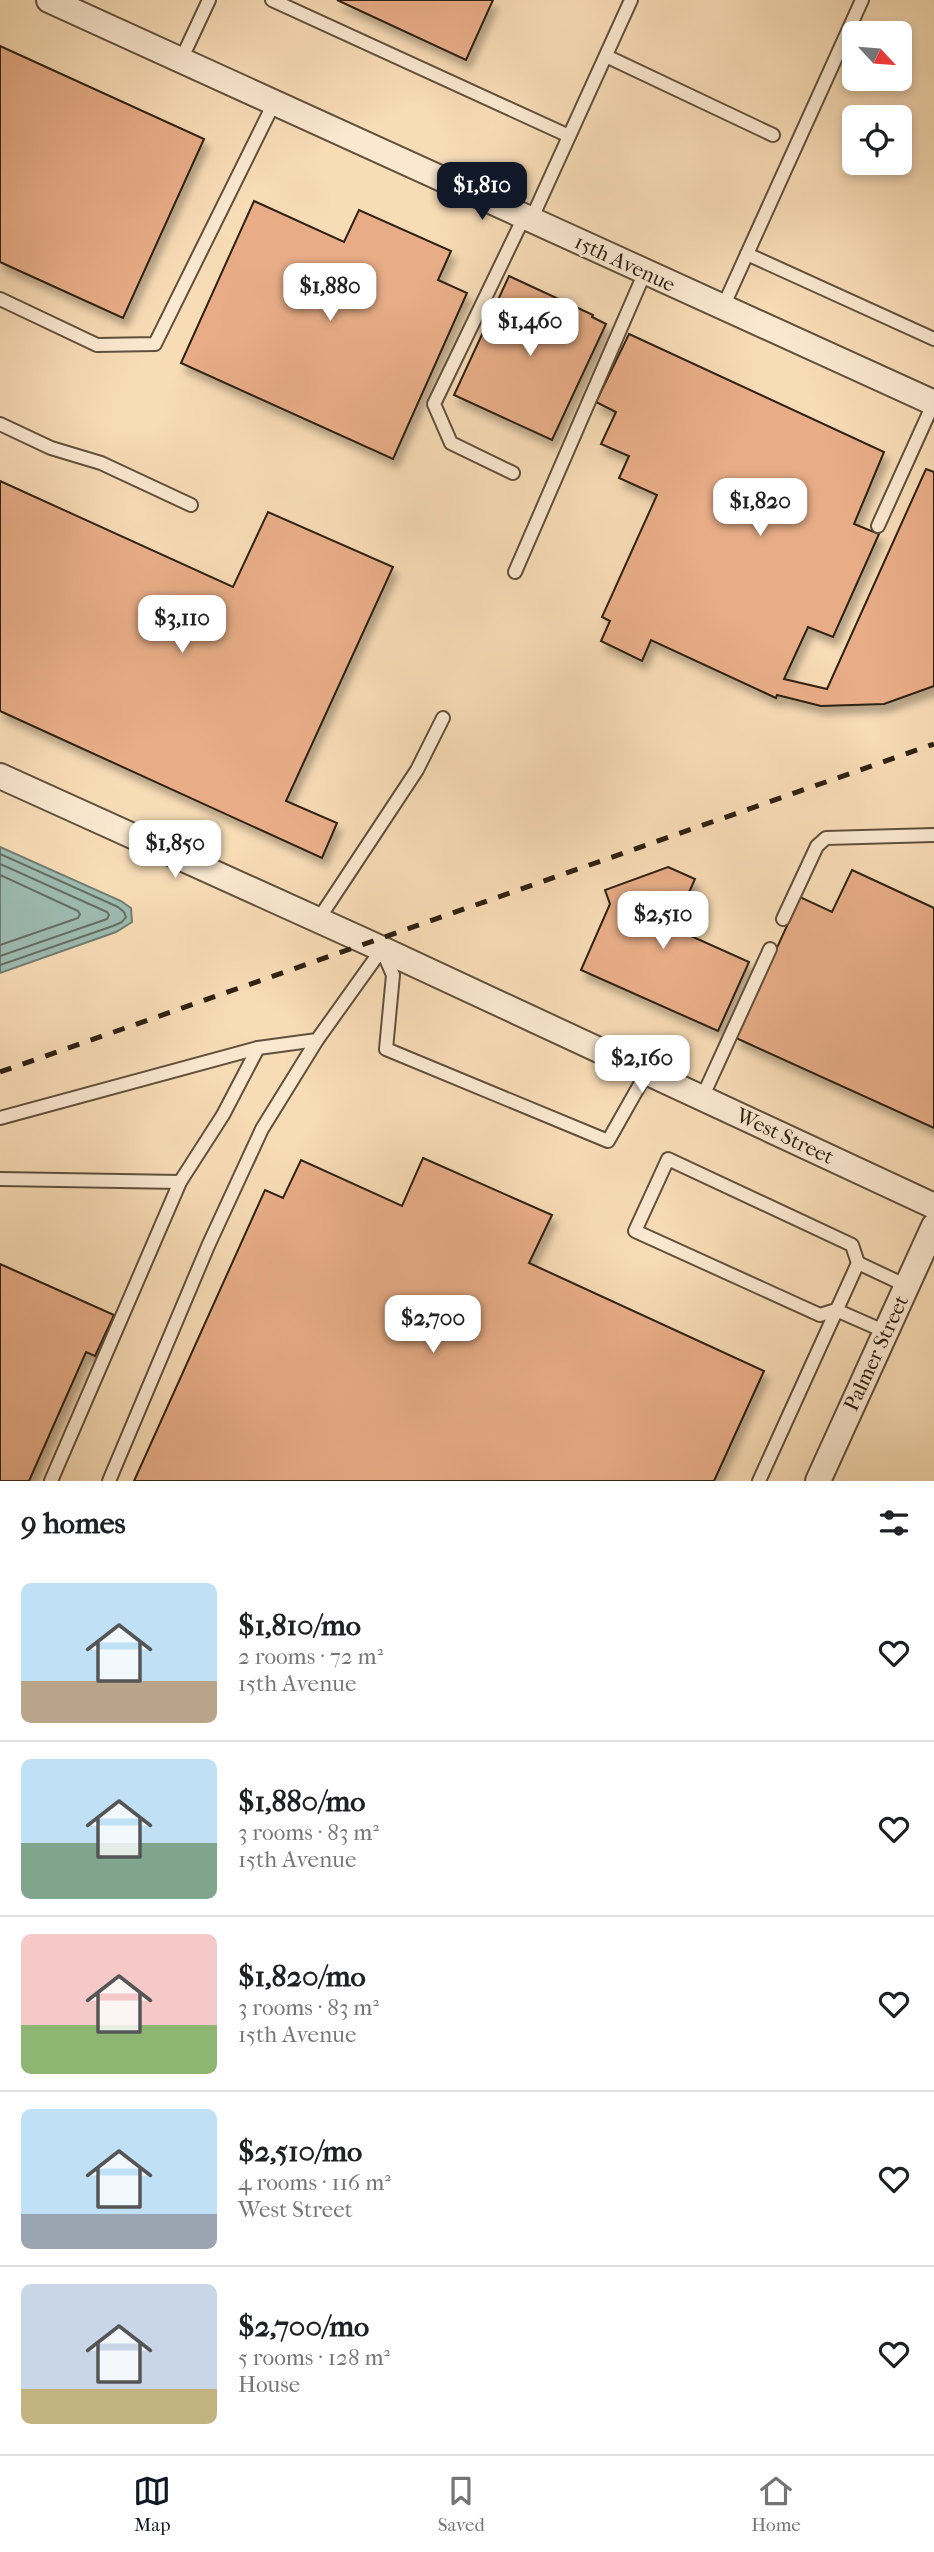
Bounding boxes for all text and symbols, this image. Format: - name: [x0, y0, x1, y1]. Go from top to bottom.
- north arrow: [842, 21, 912, 91]
- map controls: [842, 21, 912, 175]
- button: locate: [842, 105, 912, 175]
- pin: $1,810: [425, 162, 539, 222]
- text: $1,810: [453, 171, 511, 198]
- street label: 15th Avenue: [571, 229, 679, 297]
- pin: $1,880: [273, 264, 387, 323]
- text: $1,880: [299, 272, 361, 299]
- pin: $1,460: [473, 298, 587, 358]
- text: $1,460: [498, 307, 562, 334]
- pin: $1,820: [703, 478, 817, 538]
- text: $1,820: [729, 487, 791, 514]
- pin: $3,110: [125, 596, 239, 655]
- text: $3,110: [154, 604, 210, 631]
- pin: $1,850: [118, 820, 232, 880]
- text: $1,850: [145, 829, 205, 856]
- pin: $2,510: [606, 892, 720, 951]
- text: $2,510: [633, 900, 693, 927]
- pin: $2,160: [585, 1036, 699, 1095]
- text: $2,160: [611, 1044, 673, 1071]
- street label: West Street: [732, 1103, 838, 1169]
- street label: Palmer Street: [839, 1291, 913, 1415]
- pin: $2,700: [376, 1296, 490, 1355]
- text: $2,700: [401, 1304, 465, 1331]
- icon: filters: [875, 1504, 913, 1542]
- text: 9 homes: [21, 1506, 126, 1541]
- text: $1,810/mo: [238, 1608, 361, 1643]
- icon: home: [77, 1611, 161, 1695]
- icon: heart: [875, 1634, 913, 1672]
- text: 2 rooms · 72 m²: [238, 1643, 383, 1670]
- text: 15th Avenue: [238, 1670, 356, 1697]
- text: $1,880/mo: [238, 1784, 365, 1819]
- icon: home: [77, 1787, 161, 1871]
- icon: heart: [875, 1810, 913, 1848]
- text: 3 rooms · 83 m²: [238, 1819, 379, 1846]
- text: 15th Avenue: [238, 1846, 356, 1873]
- text: $1,820/mo: [238, 1959, 366, 1994]
- icon: home: [77, 1962, 161, 2046]
- icon: heart: [875, 1985, 913, 2023]
- text: 3 rooms · 83 m²: [238, 1994, 379, 2021]
- text: 15th Avenue: [238, 2021, 356, 2048]
- text: $2,510/mo: [238, 2134, 362, 2169]
- icon: home: [77, 2137, 161, 2221]
- icon: heart: [875, 2160, 913, 2198]
- text: 4 rooms · 116 m²: [238, 2169, 391, 2196]
- text: West Street: [238, 2196, 353, 2223]
- text: $2,700/mo: [238, 2309, 369, 2344]
- icon: home: [77, 2312, 161, 2396]
- icon: heart: [875, 2335, 913, 2373]
- text: 5 rooms · 128 m²: [238, 2344, 390, 2371]
- text: House: [238, 2371, 300, 2398]
- tab: Map: [133, 2472, 171, 2536]
- tab: Saved: [438, 2472, 485, 2536]
- tab: Home: [751, 2472, 801, 2536]

